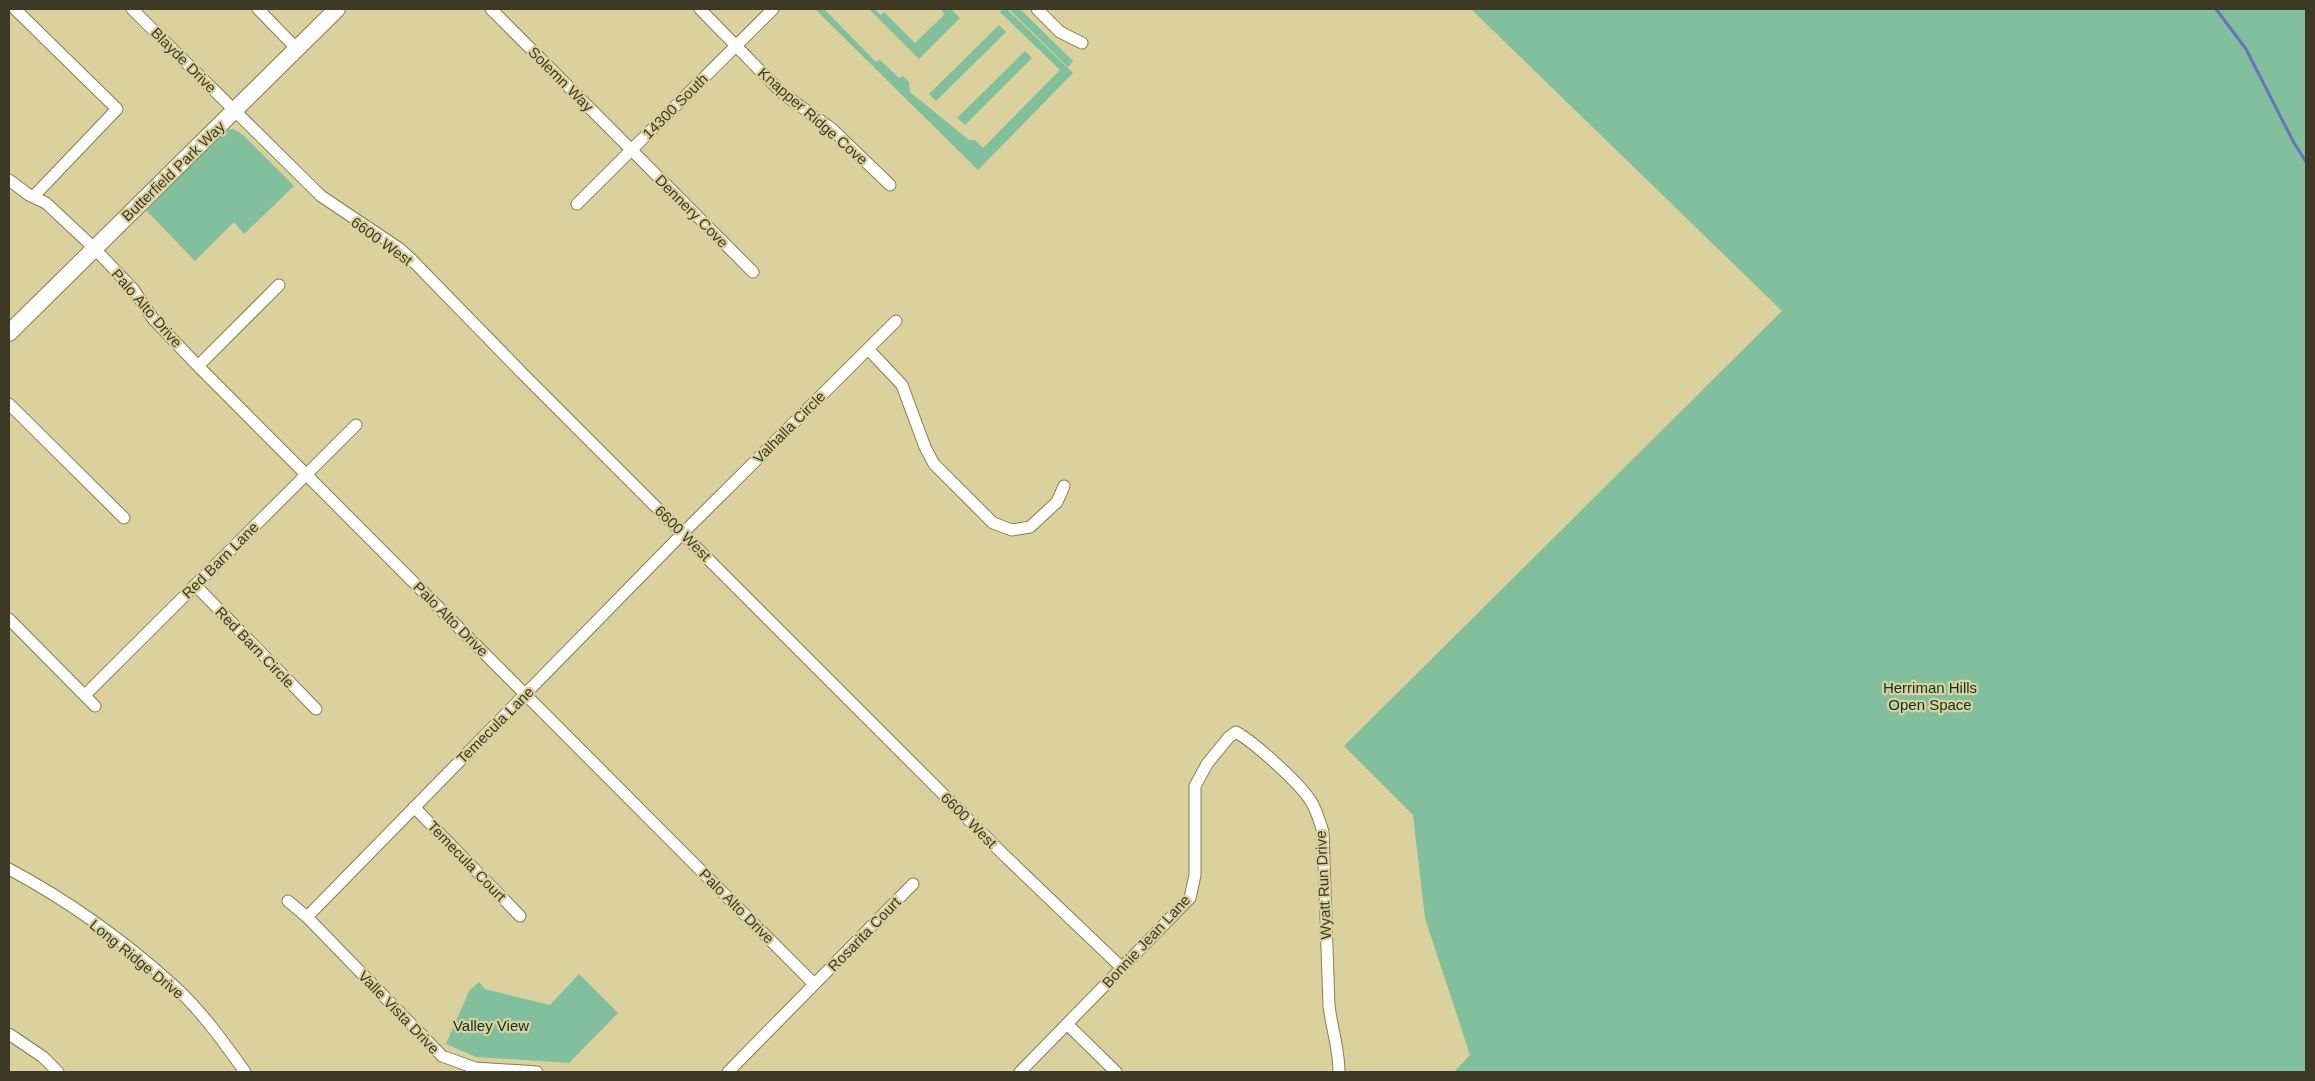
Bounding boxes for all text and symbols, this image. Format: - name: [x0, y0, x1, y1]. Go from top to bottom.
- street label: Blayde Drive: [148, 24, 220, 96]
- street label: Solemn Way: [525, 43, 597, 115]
- street label: Knapper Ridge Cove: [755, 64, 871, 168]
- street label: 14300 South: [639, 70, 711, 142]
- street label: Butterfield Park Way: [118, 117, 228, 224]
- street label: Dennery Cove: [652, 171, 732, 251]
- street label: 6600 West: [348, 213, 417, 269]
- street label: Palo Alto Drive: [108, 265, 186, 351]
- street label: Valhalla Circle: [749, 387, 829, 467]
- street label: 6600 West: [652, 502, 715, 565]
- street label: Red Barn Lane: [178, 518, 262, 602]
- street label: Palo Alto Drive: [410, 578, 492, 660]
- street label: Red Barn Circle: [212, 603, 298, 691]
- park label: Herriman Hills Open Space: [1883, 679, 1977, 713]
- street label: Temecula Lane: [453, 683, 537, 767]
- street label: 6600 West: [938, 789, 1001, 852]
- street label: Temecula Court: [424, 817, 510, 905]
- street label: Wyatt Run Drive: [1312, 830, 1334, 940]
- street label: Palo Alto Drive: [696, 865, 778, 947]
- street label: Bonnie Jean Lane: [1099, 891, 1193, 991]
- street label: Rosarita Court: [824, 893, 904, 975]
- street label: Long Ridge Drive: [87, 916, 187, 1002]
- street label: Valle Vista Drive: [355, 967, 443, 1057]
- park label: Valley View: [453, 1017, 529, 1034]

